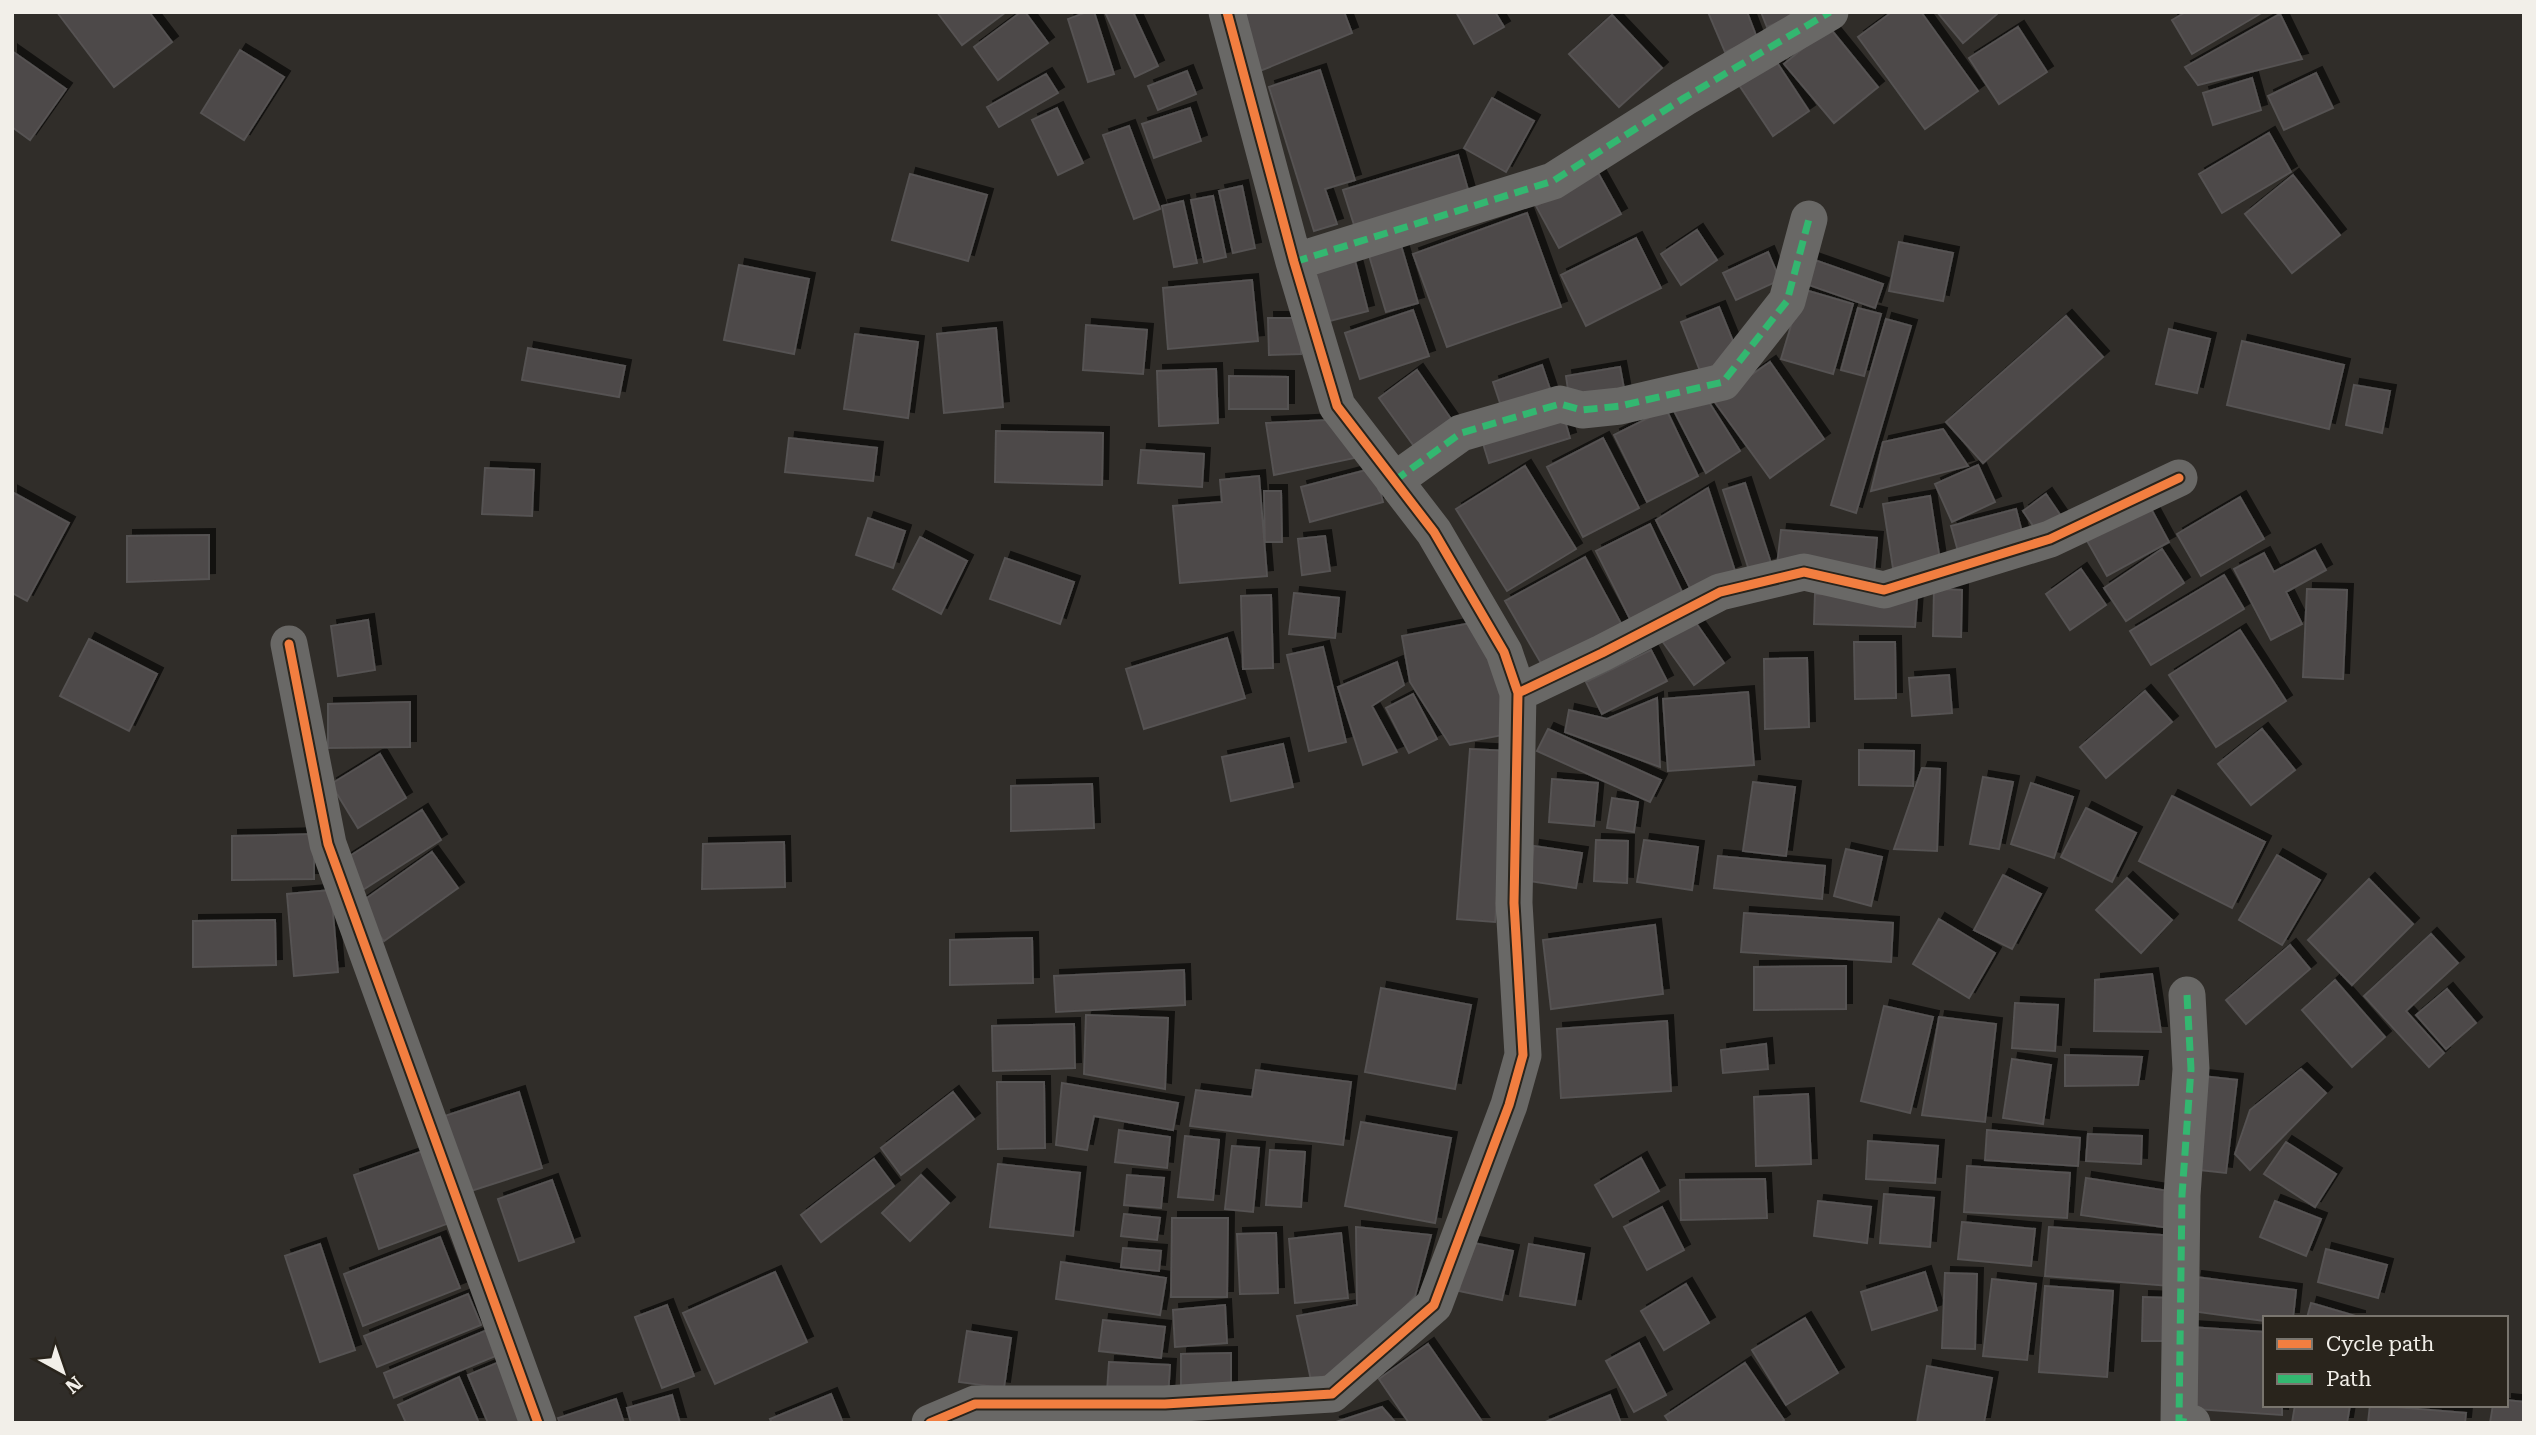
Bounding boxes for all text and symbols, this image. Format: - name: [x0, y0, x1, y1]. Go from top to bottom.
- legend: [2263, 1316, 2508, 1407]
- text: Cycle path: [2326, 1332, 2435, 1356]
- north arrow: [28, 1337, 98, 1407]
- text: Path: [2326, 1367, 2372, 1391]
- text: N: [60, 1371, 87, 1398]

